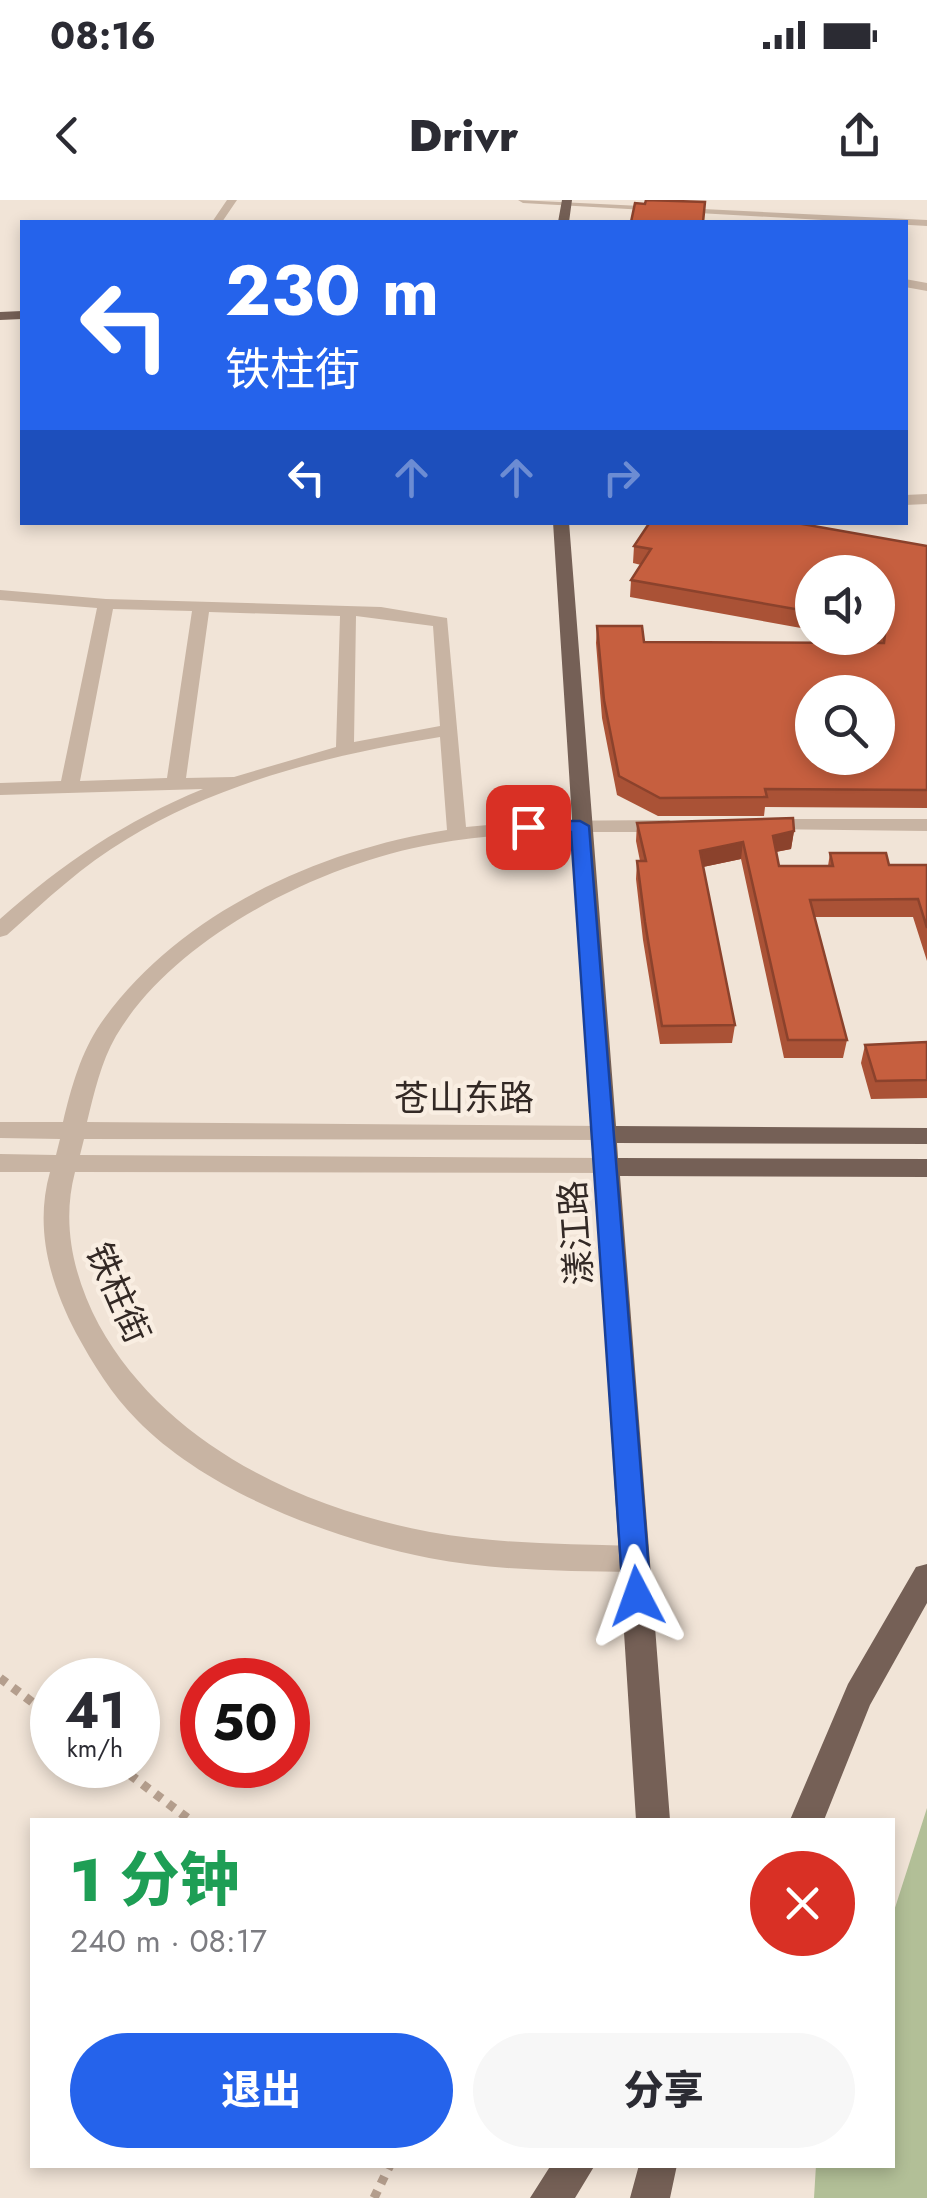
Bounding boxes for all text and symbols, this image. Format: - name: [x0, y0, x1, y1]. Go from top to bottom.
- text: 08:16: [50, 8, 156, 63]
- text: Drivr: [408, 103, 519, 168]
- icon: back: [40, 108, 95, 163]
- icon: share: [832, 108, 887, 163]
- text: 230 m: [225, 240, 439, 341]
- icon: left: [60, 260, 190, 390]
- text: 铁柱街: [225, 337, 360, 402]
- icon: left: [279, 450, 334, 505]
- icon: ahead: [384, 450, 439, 505]
- icon: ahead: [489, 450, 544, 505]
- icon: right: [594, 450, 649, 505]
- map controls: [795, 555, 895, 775]
- button: sound: [795, 555, 895, 655]
- button: search: [795, 675, 895, 775]
- pin: [486, 785, 571, 870]
- icon: arrive: [501, 800, 556, 855]
- street label: 苍山东路: [394, 1073, 534, 1123]
- street label: 漾江路: [547, 1179, 605, 1287]
- street label: 铁柱街: [74, 1235, 162, 1351]
- position arrow: [585, 1544, 689, 1648]
- speed limit sign: 50: [180, 1658, 310, 1788]
- text: 41: [65, 1674, 125, 1747]
- text: km/h: [67, 1730, 123, 1766]
- text: 1 分钟: [70, 1837, 240, 1924]
- button: close: [750, 1851, 855, 1956]
- text: 240 m · 08:17: [70, 1918, 267, 1964]
- button: 退出: [70, 2033, 453, 2148]
- button: 分享: [473, 2033, 855, 2148]

